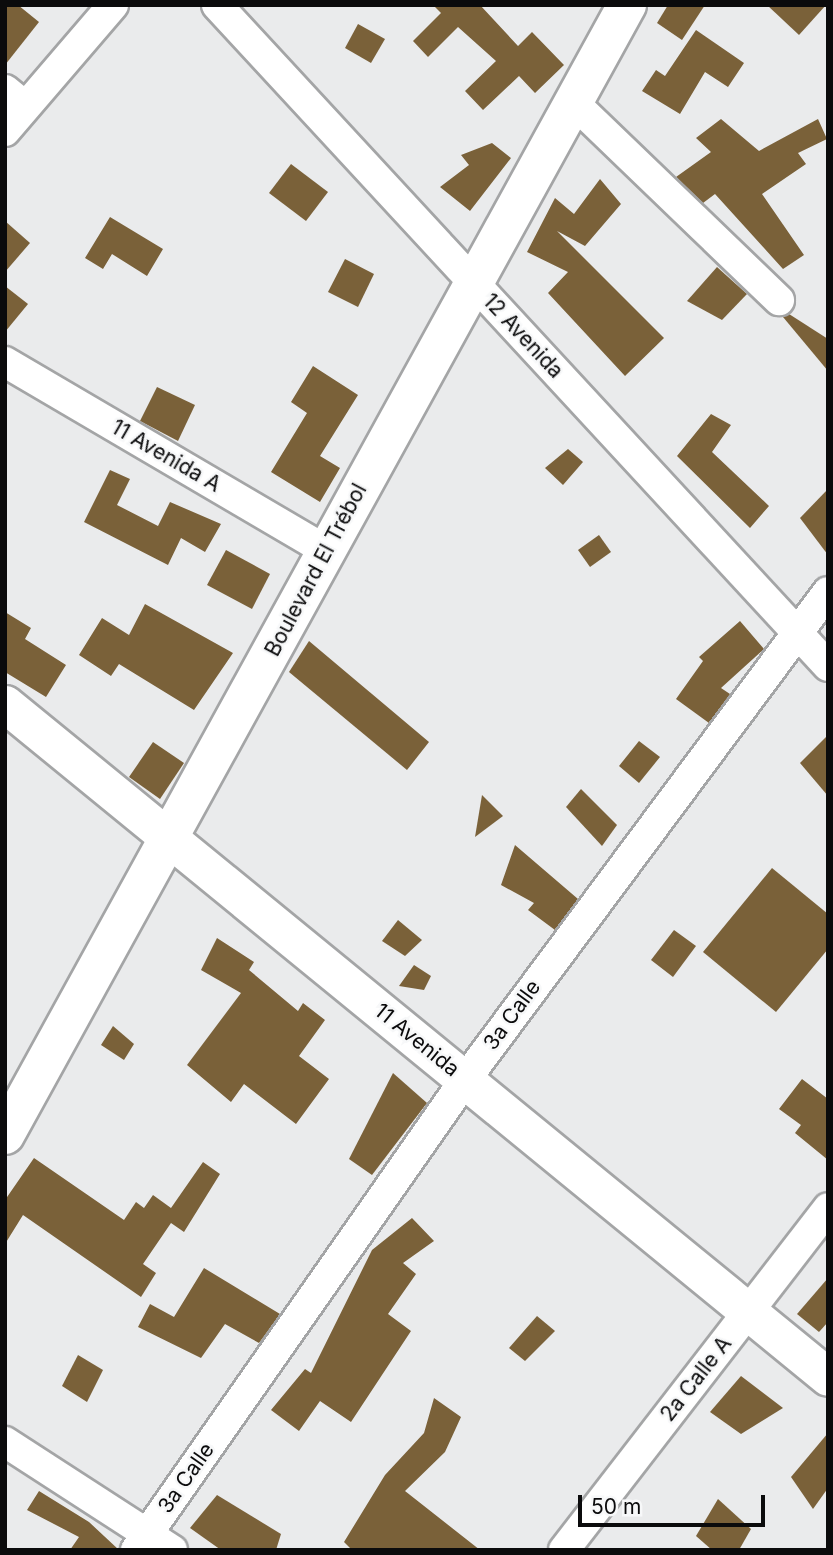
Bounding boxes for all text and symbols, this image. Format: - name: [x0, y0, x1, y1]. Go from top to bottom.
- street label: 12 Avenida: [478, 289, 568, 383]
- street label: 11 Avenida A: [107, 415, 225, 497]
- street label: Boulevard El Trébol: [260, 479, 372, 661]
- street label: 3a Calle: [478, 975, 546, 1055]
- street label: 11 Avenida: [370, 998, 464, 1082]
- street label: 2a Calle A: [655, 1332, 737, 1426]
- street label: 3a Calle: [153, 1438, 219, 1518]
- scale bar: [581, 1482, 768, 1526]
- text: 50 m: [591, 1494, 641, 1519]

